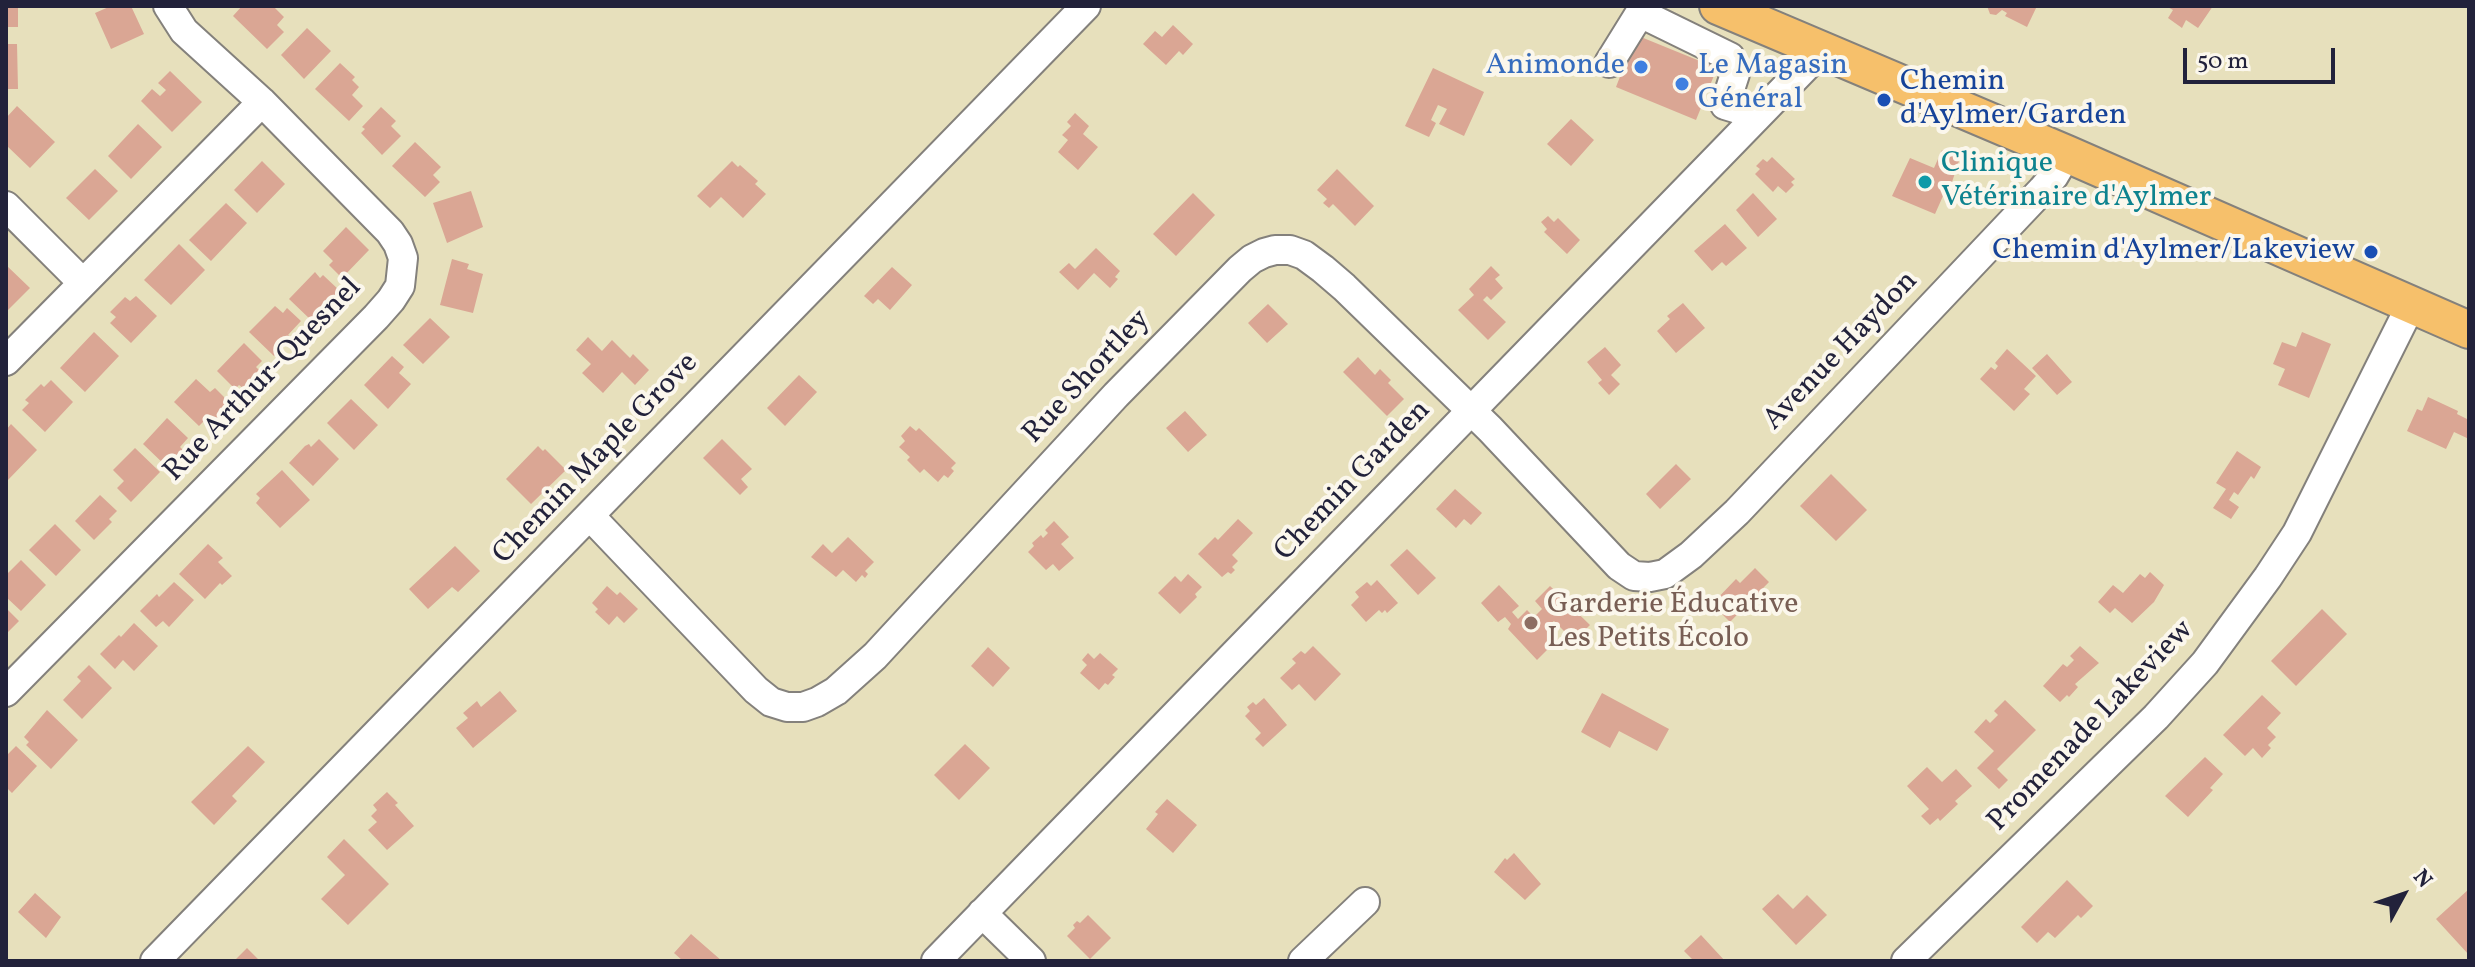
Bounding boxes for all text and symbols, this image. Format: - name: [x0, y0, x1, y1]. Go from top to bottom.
- scale bar: [2187, 32, 2339, 82]
- text: 50 m: [2197, 45, 2249, 79]
- place label: Animonde: [1485, 49, 1625, 85]
- place label: Le Magasin Général: [1698, 49, 1848, 120]
- marker: Animonde: [1632, 58, 1650, 76]
- place label: Chemin d'Aylmer/Garden: [1900, 65, 2127, 136]
- marker: Le Magasin Général: [1673, 75, 1691, 93]
- marker: Chemin d'Aylmer/Garden: [1875, 91, 1893, 109]
- place label: Clinique Vétérinaire d'Aylmer: [1941, 147, 2211, 218]
- marker: Clinique Vétérinaire d'Aylmer: [1916, 173, 1934, 191]
- place label: Chemin d'Aylmer/Lakeview: [1992, 234, 2355, 270]
- marker: Chemin d'Aylmer/Lakeview: [2362, 243, 2380, 261]
- street label: Avenue Haydon: [1757, 265, 1927, 439]
- street label: Rue Arthur-Quesnel: [157, 272, 371, 490]
- street label: Rue Shortley: [1017, 303, 1159, 453]
- street label: Chemin Maple Grove: [487, 347, 707, 573]
- street label: Chemin Garden: [1268, 394, 1440, 570]
- place label: Garderie Éducative Les Petits Écolo: [1547, 588, 1798, 658]
- marker: Garderie Éducative Les Petits Écolo: [1522, 614, 1540, 632]
- street label: Promenade Lakeview: [1982, 614, 2202, 840]
- north arrow: [2363, 855, 2443, 935]
- text: N: [2405, 863, 2439, 895]

